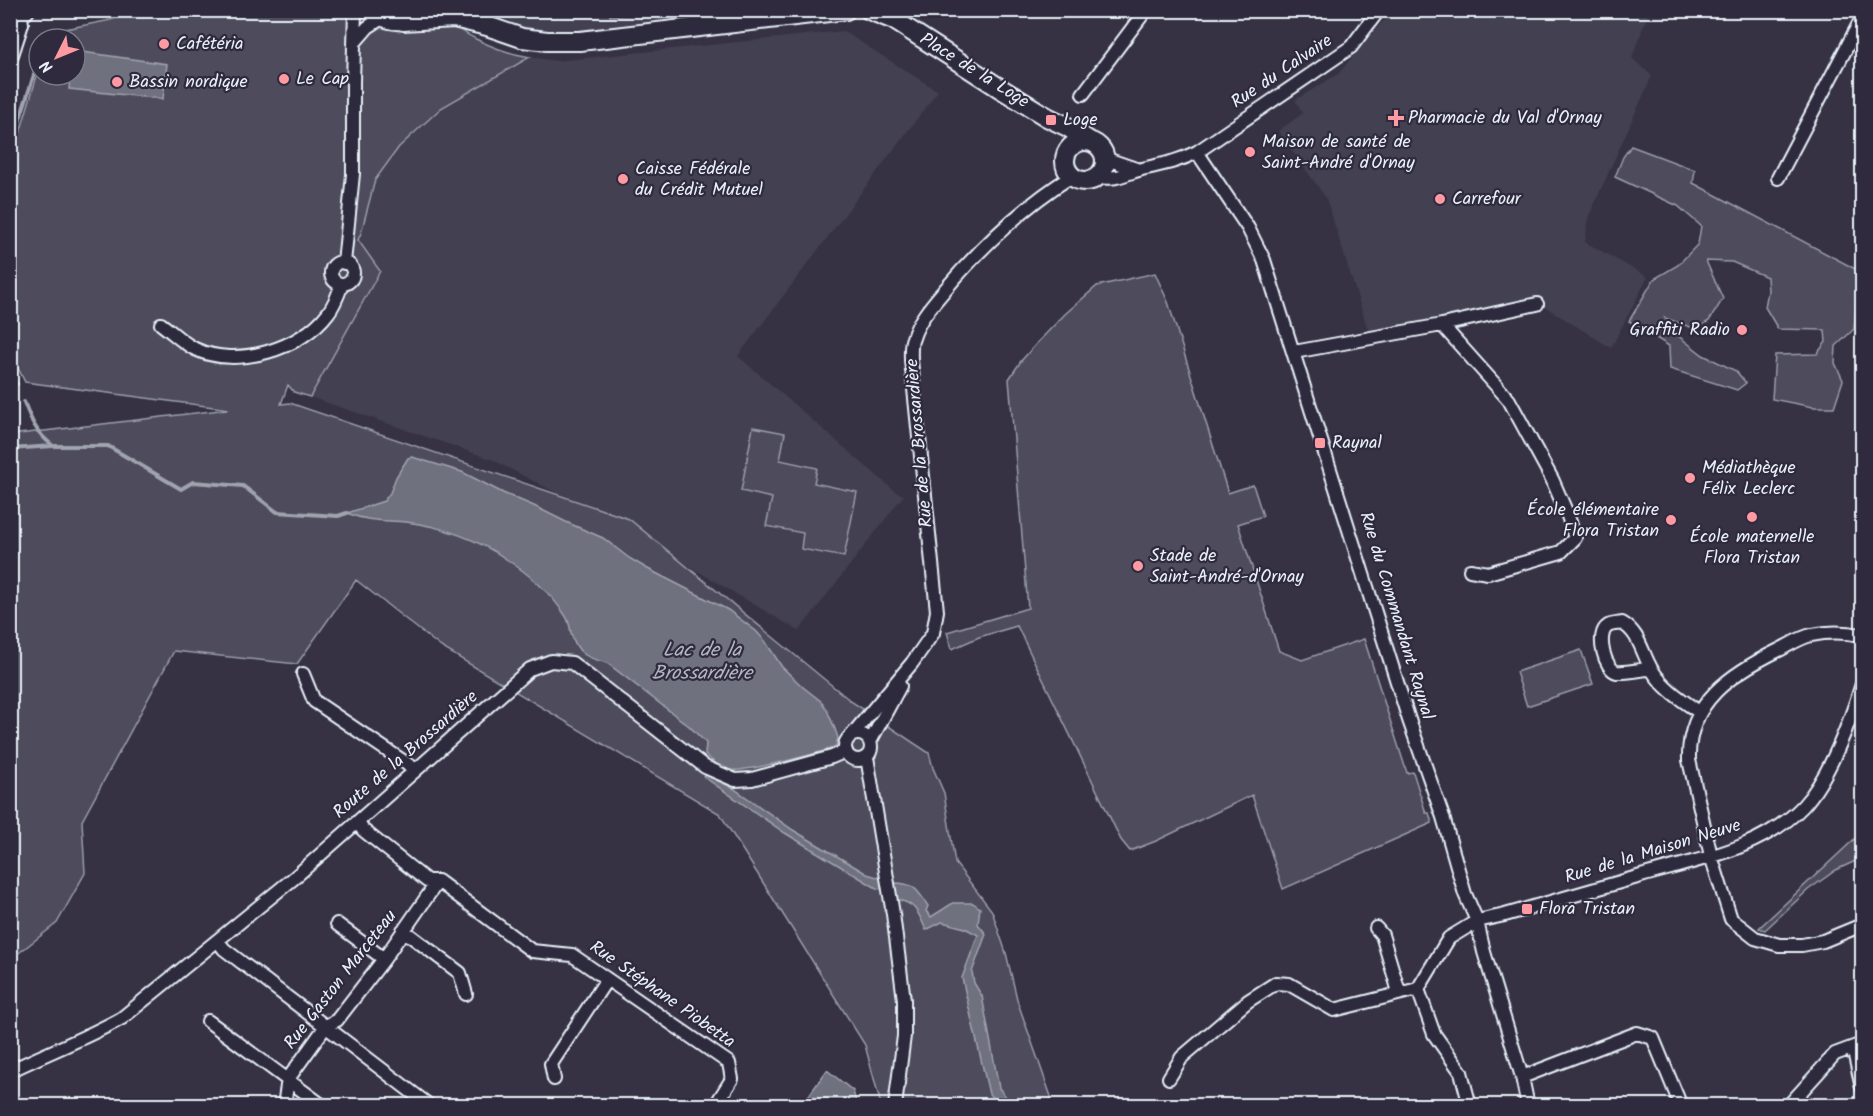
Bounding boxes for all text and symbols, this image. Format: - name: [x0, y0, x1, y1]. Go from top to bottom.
- street label: Place de la Loge: [913, 26, 1035, 116]
- north arrow: [27, 27, 87, 87]
- street label: Rue du Calvaire: [1225, 27, 1339, 117]
- place label: Cafétéria: [176, 30, 243, 59]
- marker: Cafétéria: [157, 37, 171, 51]
- text: N: [35, 54, 60, 78]
- place label: Le Cap: [296, 65, 349, 94]
- place label: Bassin nordique: [129, 68, 248, 97]
- marker: Le Cap: [277, 72, 291, 86]
- marker: Bassin nordique: [110, 75, 124, 89]
- place label: Pharmacie du Val d'Ornay: [1408, 104, 1602, 133]
- place label: Loge: [1063, 106, 1098, 135]
- marker: Pharmacie du Val d'Ornay: [1389, 111, 1403, 125]
- marker: Loge: [1044, 113, 1058, 127]
- place label: Maison de santé de Saint-André d'Ornay: [1262, 128, 1415, 178]
- marker: Maison de santé de Saint-André d'Ornay: [1243, 145, 1257, 159]
- place label: Caisse Fédérale du Crédit Mutuel: [635, 155, 764, 205]
- marker: Caisse Fédérale du Crédit Mutuel: [616, 172, 630, 186]
- place label: Carrefour: [1452, 185, 1522, 214]
- marker: Carrefour: [1433, 192, 1447, 206]
- place label: Graffiti Radio: [1629, 316, 1730, 345]
- marker: Graffiti Radio: [1735, 323, 1749, 337]
- street label: Rue de la Brossardière: [898, 357, 942, 529]
- place label: Raynal: [1332, 429, 1382, 458]
- marker: Raynal: [1313, 436, 1327, 450]
- place label: Médiathèque Félix Leclerc: [1702, 454, 1796, 504]
- marker: Médiathèque Félix Leclerc: [1683, 471, 1697, 485]
- place label: École élémentaire Flora Tristan: [1527, 496, 1659, 546]
- street label: Rue du Commandant Raynal: [1351, 508, 1442, 724]
- marker: École maternelle Flora Tristan: [1745, 510, 1759, 524]
- marker: École élémentaire Flora Tristan: [1664, 513, 1678, 527]
- place label: École maternelle Flora Tristan: [1690, 523, 1814, 573]
- place label: Stade de Saint-André-d'Ornay: [1150, 542, 1304, 592]
- marker: Stade de Saint-André-d'Ornay: [1131, 559, 1145, 573]
- water label: Lac de la Brossardière: [652, 635, 754, 690]
- street label: Route de la Brossardière: [327, 684, 485, 826]
- street label: Rue de la Maison Neuve: [1561, 811, 1745, 893]
- place label: Flora Tristan: [1539, 895, 1635, 924]
- marker: Flora Tristan: [1520, 902, 1534, 916]
- street label: Rue Gaston Marceteau: [277, 904, 405, 1056]
- street label: Rue Stéphane Piobetta: [583, 934, 741, 1056]

